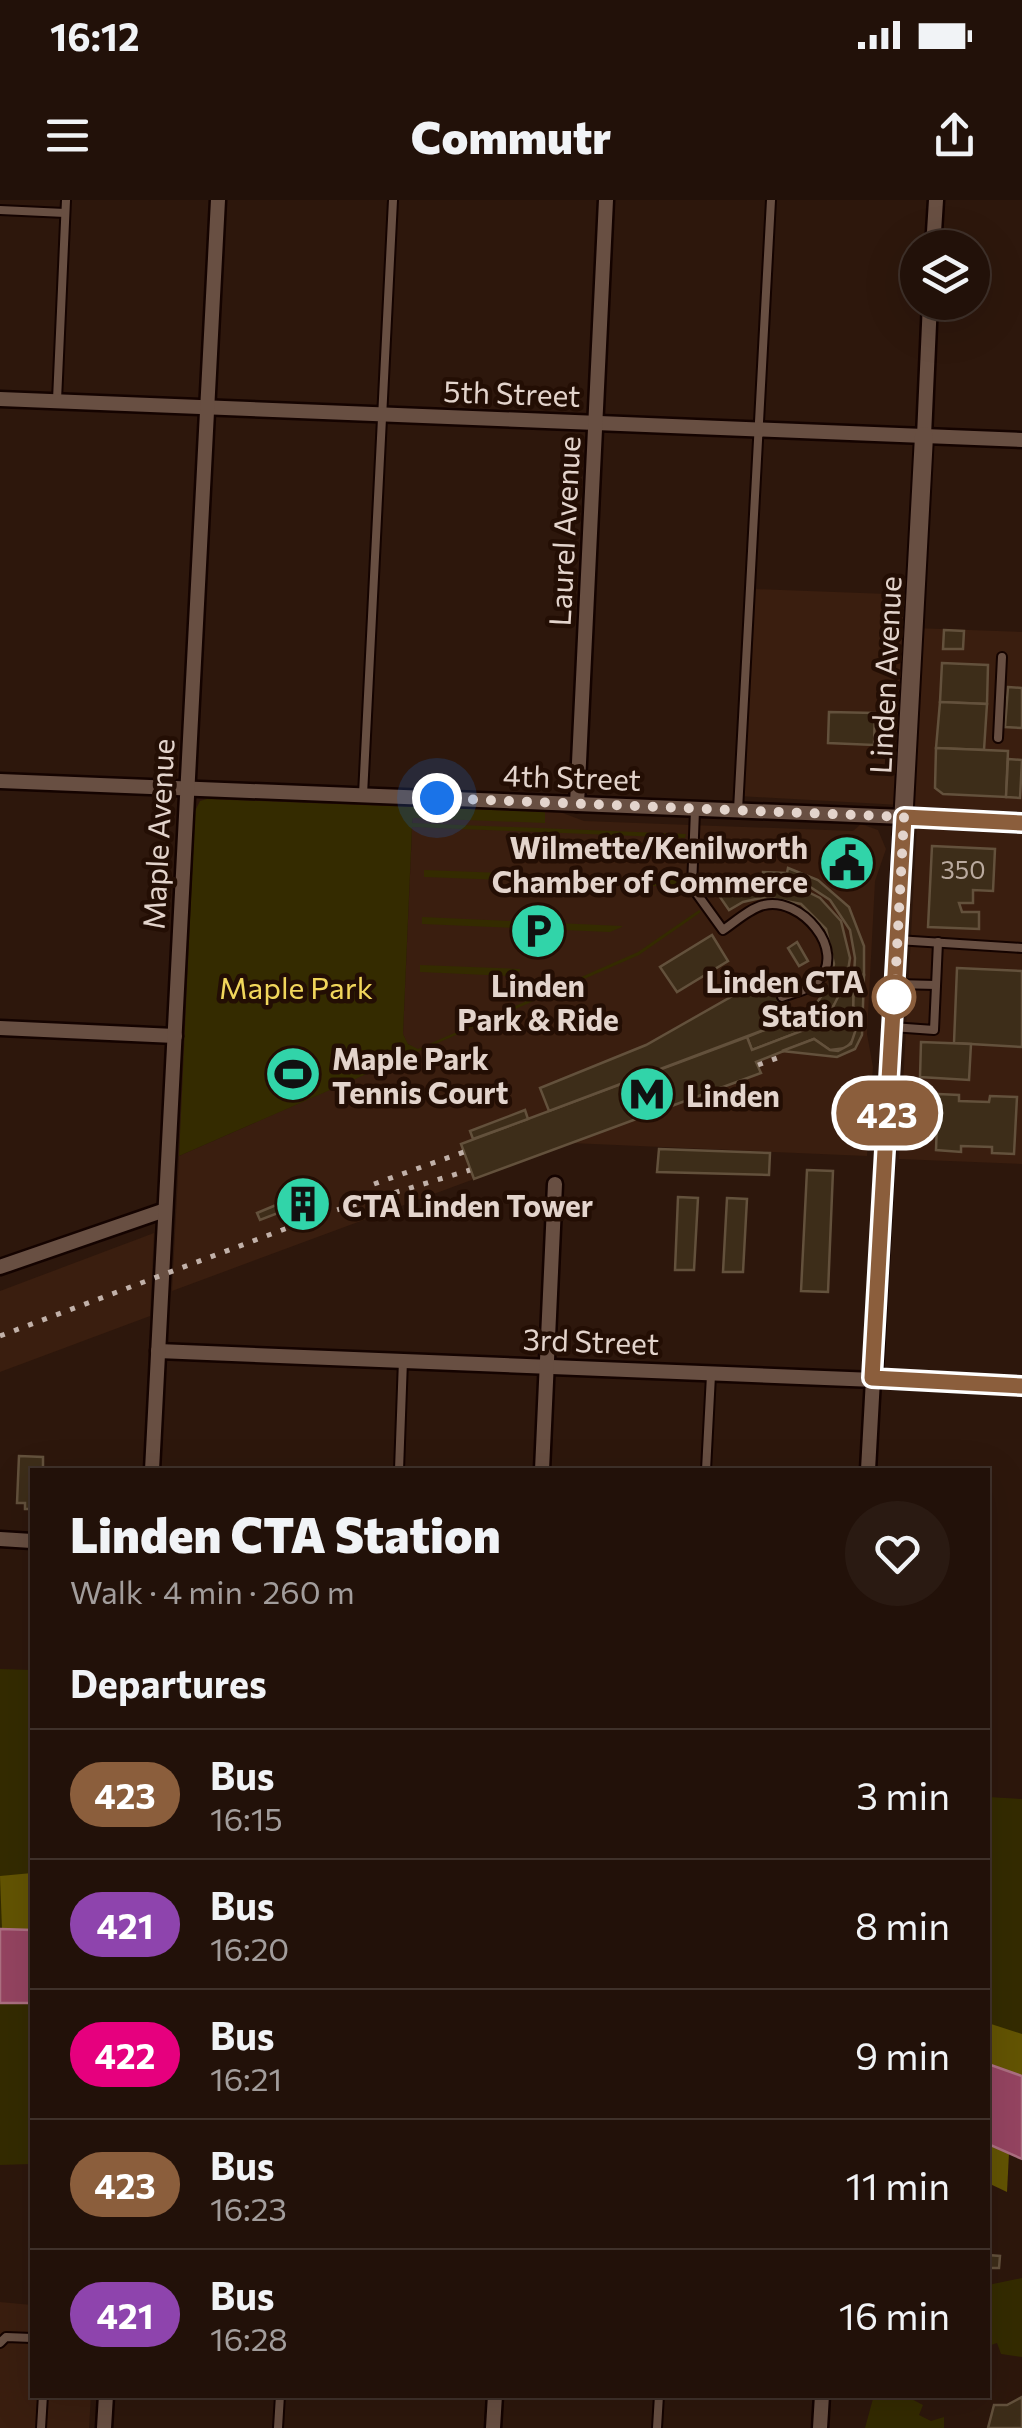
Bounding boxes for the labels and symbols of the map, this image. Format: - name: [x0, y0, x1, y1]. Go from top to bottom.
- street label: 5th Street: [443, 371, 581, 413]
- street label: Laurel Avenue: [540, 435, 586, 627]
- street label: Linden Avenue: [860, 575, 908, 775]
- street label: Maple Avenue: [134, 738, 180, 930]
- street label: 4th Street: [502, 755, 642, 797]
- your location: [412, 773, 462, 823]
- place label: Wilmette/Kenilworth Chamber of Commerce: [492, 828, 808, 899]
- public building icon: Wilmette/Kenilworth Chamber of Commerce: [817, 833, 877, 893]
- house number: 350: [941, 854, 985, 884]
- parking icon: Linden Park & Ride: [508, 901, 568, 961]
- place label: Linden CTA Station: [706, 962, 864, 1033]
- place label: Linden Park & Ride: [457, 966, 619, 1037]
- park label: Maple Park: [219, 968, 373, 1005]
- marker: Linden CTA Station: [873, 976, 915, 1018]
- place label: Maple Park Tennis Court: [332, 1039, 508, 1110]
- sports icon: Maple Park Tennis Court: [263, 1044, 323, 1104]
- metro station icon: Linden: [617, 1064, 677, 1124]
- place label: Linden: [686, 1076, 780, 1113]
- line badge: 423: [830, 1080, 944, 1146]
- building icon: CTA Linden Tower: [273, 1174, 333, 1234]
- place label: CTA Linden Tower: [342, 1186, 593, 1223]
- street label: 3rd Street: [522, 1319, 660, 1361]

